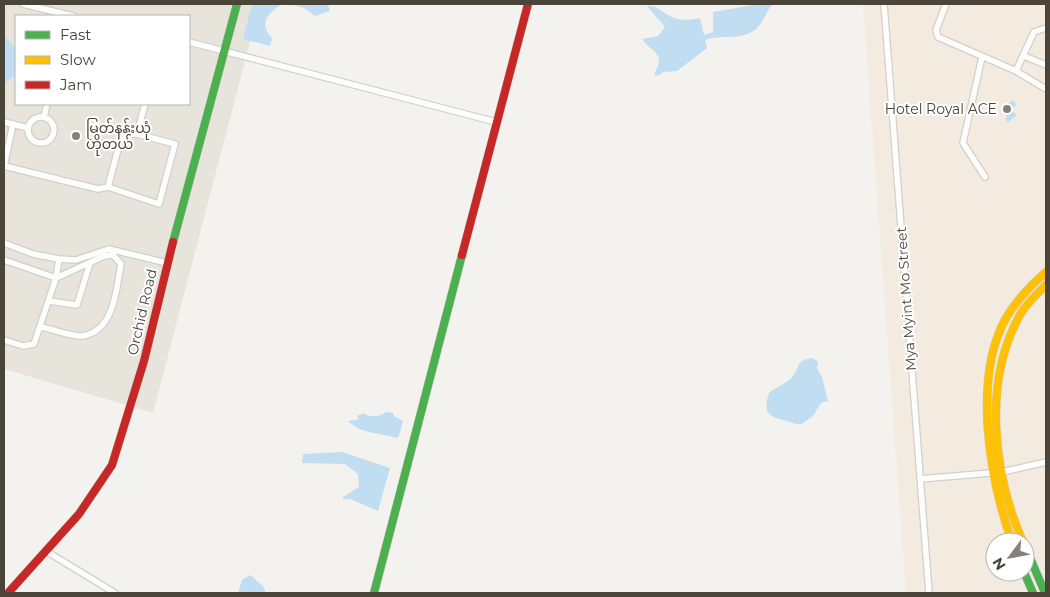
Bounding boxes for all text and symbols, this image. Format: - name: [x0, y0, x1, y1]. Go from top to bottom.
- legend: [15, 15, 190, 105]
- text: Fast: [60, 25, 91, 44]
- text: Slow: [60, 50, 96, 69]
- text: Jam: [59, 75, 92, 94]
- place label: Hotel Royal ACE: [885, 100, 997, 118]
- marker: Hotel Royal ACE: [1001, 103, 1013, 115]
- place label: မြတ်နန်းယုံ ဟိုတယ်: [86, 118, 151, 156]
- marker: မြတ်နန်းယုံ ဟိုတယ်: [70, 130, 82, 142]
- street label: Mya Myint Mo Street: [892, 226, 920, 372]
- street label: Orchid Road: [123, 267, 161, 357]
- north arrow: [985, 532, 1035, 582]
- text: N: [988, 554, 1010, 573]

